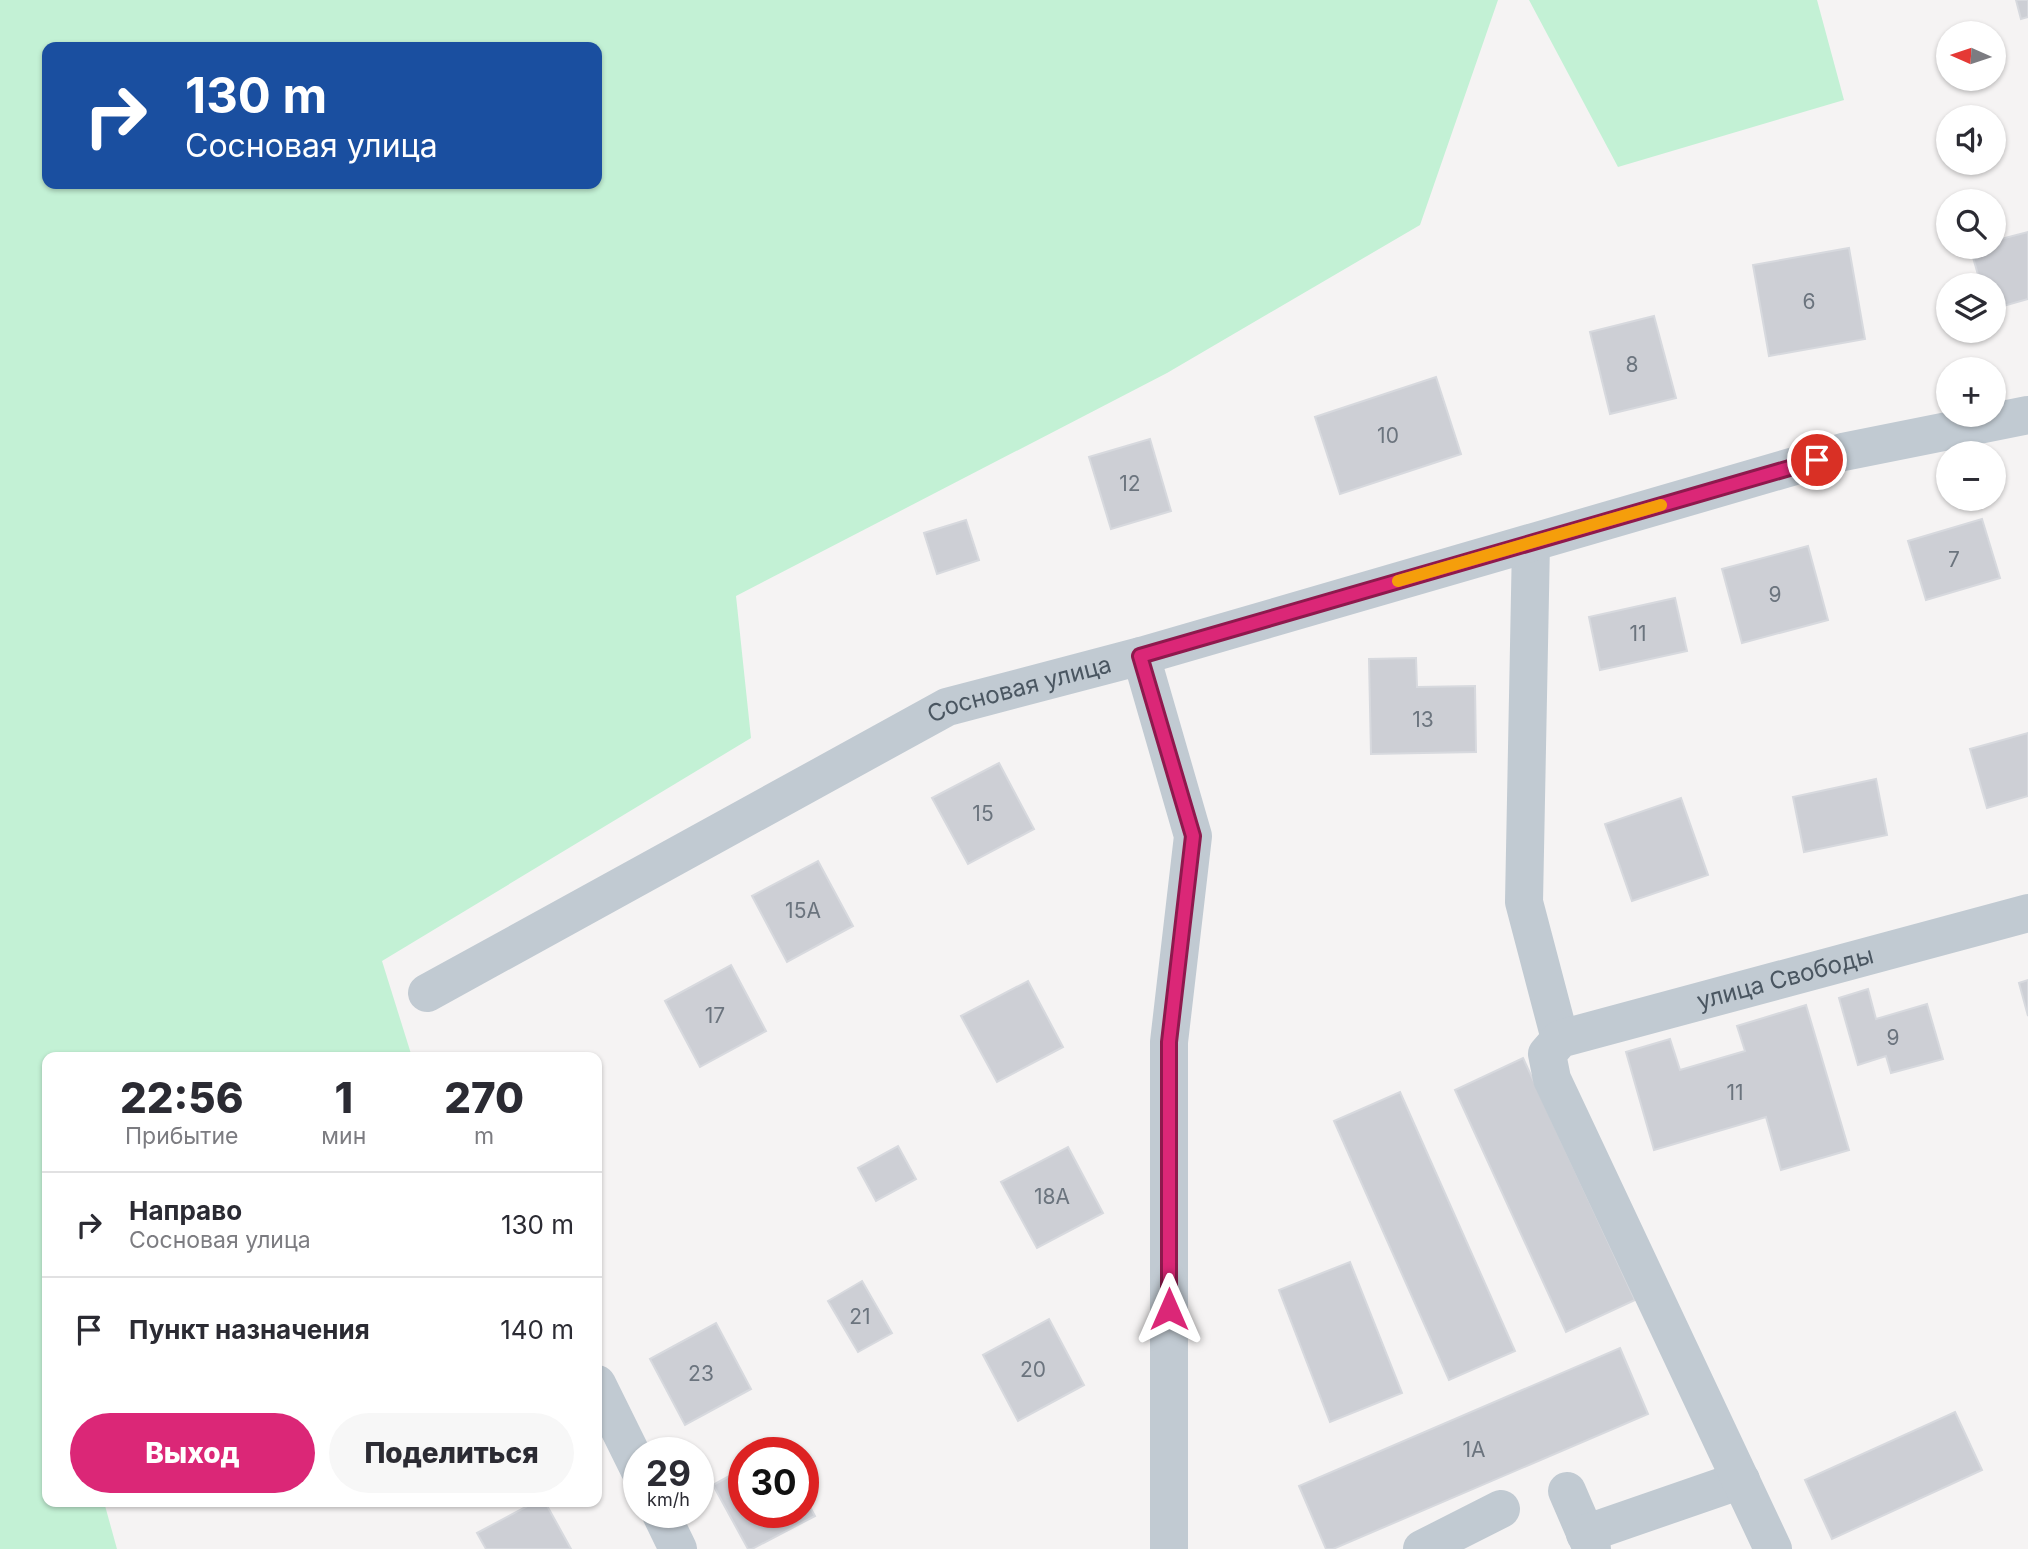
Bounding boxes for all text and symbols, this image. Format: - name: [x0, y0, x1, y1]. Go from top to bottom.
- north arrow: [1936, 21, 2006, 91]
- map controls: [1936, 21, 2006, 511]
- text: 130 m: [185, 66, 327, 125]
- icon: right: [70, 70, 161, 161]
- button: sound: [1936, 105, 2006, 175]
- text: Сосновая улица: [185, 126, 438, 165]
- button: search: [1936, 189, 2006, 259]
- button: layers: [1936, 273, 2006, 343]
- house number: 6: [1802, 289, 1816, 314]
- house number: 8: [1626, 352, 1639, 377]
- button: +: [1936, 357, 2006, 427]
- house number: 10: [1377, 423, 1399, 448]
- pin: [1787, 430, 1847, 490]
- icon: arrive: [1798, 441, 1836, 479]
- button: −: [1936, 441, 2006, 511]
- house number: 12: [1119, 471, 1141, 496]
- house number: 7: [1948, 547, 1960, 572]
- house number: 9: [1768, 582, 1782, 607]
- house number: 11: [1629, 621, 1647, 646]
- street label: Сосновая улица: [922, 649, 1114, 729]
- house number: 13: [1412, 707, 1434, 732]
- house number: 15: [972, 801, 994, 826]
- house number: 15А: [785, 898, 821, 923]
- street label: улица Свободы: [1694, 940, 1877, 1016]
- house number: 17: [705, 1003, 725, 1028]
- house number: 9: [1886, 1025, 1900, 1050]
- text: 22:56: [120, 1072, 243, 1123]
- text: 1: [335, 1072, 353, 1123]
- text: 270: [444, 1072, 524, 1123]
- house number: 11: [1726, 1080, 1744, 1105]
- text: Прибытие: [125, 1122, 238, 1150]
- text: мин: [321, 1122, 366, 1150]
- text: m: [474, 1122, 494, 1150]
- house number: 18А: [1034, 1184, 1070, 1209]
- text: Направо: [129, 1195, 242, 1226]
- icon: right: [70, 1206, 108, 1244]
- text: 130 m: [501, 1209, 574, 1240]
- text: Сосновая улица: [129, 1226, 311, 1254]
- position arrow: [1132, 1272, 1206, 1346]
- house number: 21: [849, 1304, 871, 1329]
- icon: arrive: [70, 1311, 108, 1349]
- text: Пункт назначения: [129, 1314, 370, 1345]
- text: 140 m: [500, 1314, 574, 1345]
- house number: 20: [1020, 1357, 1046, 1382]
- house number: 23: [688, 1361, 714, 1386]
- button: Выход: [70, 1413, 315, 1493]
- button: Поделиться: [329, 1413, 574, 1493]
- speed limit sign: 30: [728, 1437, 819, 1528]
- house number: 1А: [1462, 1437, 1486, 1462]
- text: 29: [646, 1452, 691, 1494]
- text: km/h: [647, 1489, 690, 1510]

